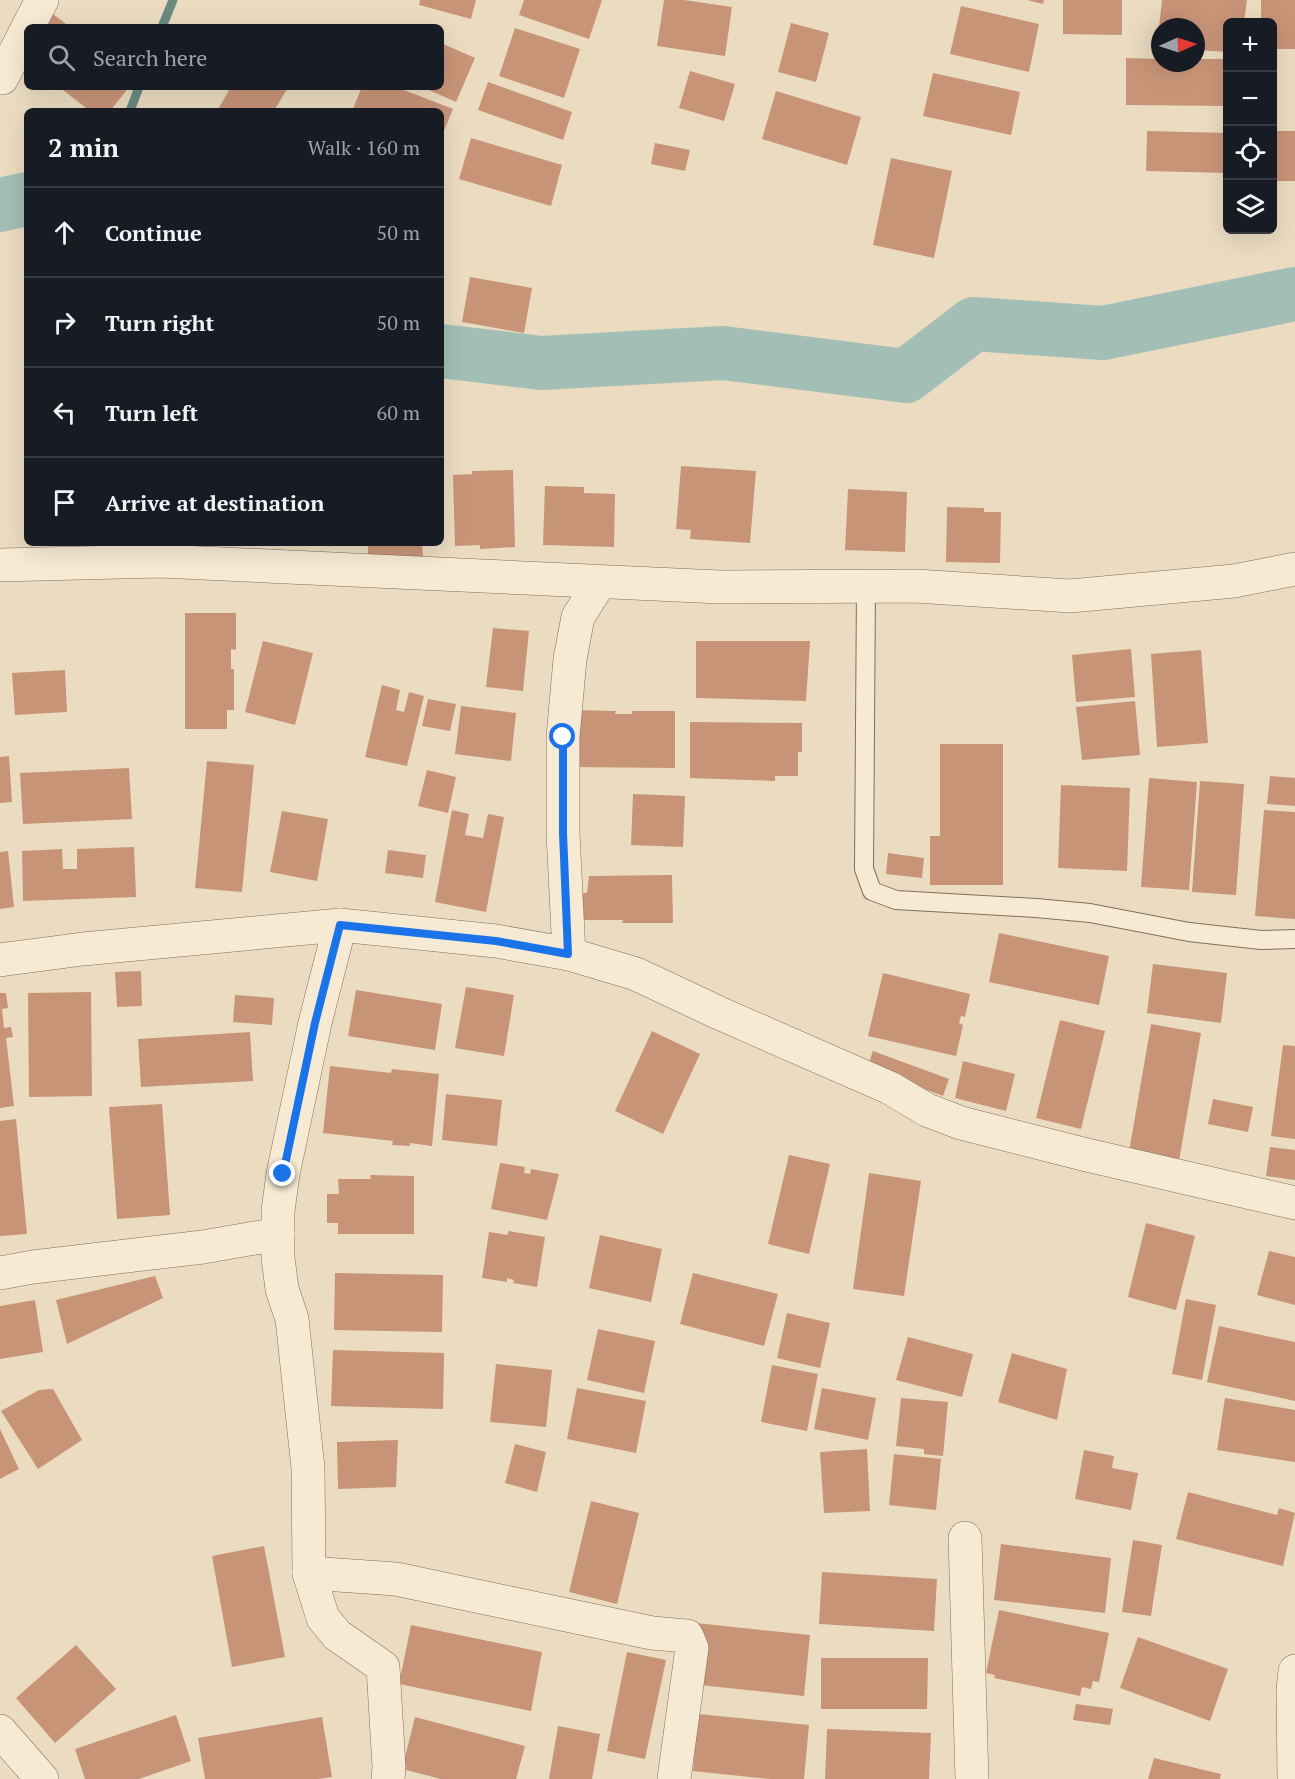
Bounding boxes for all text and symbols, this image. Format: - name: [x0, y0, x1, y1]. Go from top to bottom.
- north arrow: [1151, 18, 1205, 72]
- map controls: [1223, 18, 1277, 234]
- button: +: [1223, 18, 1277, 72]
- search box: [24, 24, 444, 90]
- icon: search: [45, 41, 78, 74]
- text: Search here: [93, 43, 207, 72]
- button: −: [1223, 72, 1277, 126]
- button: locate: [1223, 126, 1277, 180]
- text: 2 min: [48, 130, 119, 164]
- text: Walk · 160 m: [308, 134, 420, 161]
- button: layers: [1223, 180, 1277, 234]
- icon: ahead: [48, 216, 81, 249]
- text: Continue: [105, 218, 202, 247]
- text: 50 m: [377, 219, 420, 246]
- icon: right: [48, 306, 81, 339]
- text: Turn right: [105, 308, 214, 337]
- text: 50 m: [377, 309, 420, 336]
- icon: left: [48, 396, 81, 429]
- text: Turn left: [105, 398, 198, 427]
- text: 60 m: [377, 399, 420, 426]
- icon: arrive: [48, 486, 81, 519]
- text: Arrive at destination: [105, 488, 324, 517]
- route start: [549, 723, 575, 749]
- route end: [269, 1160, 295, 1186]

